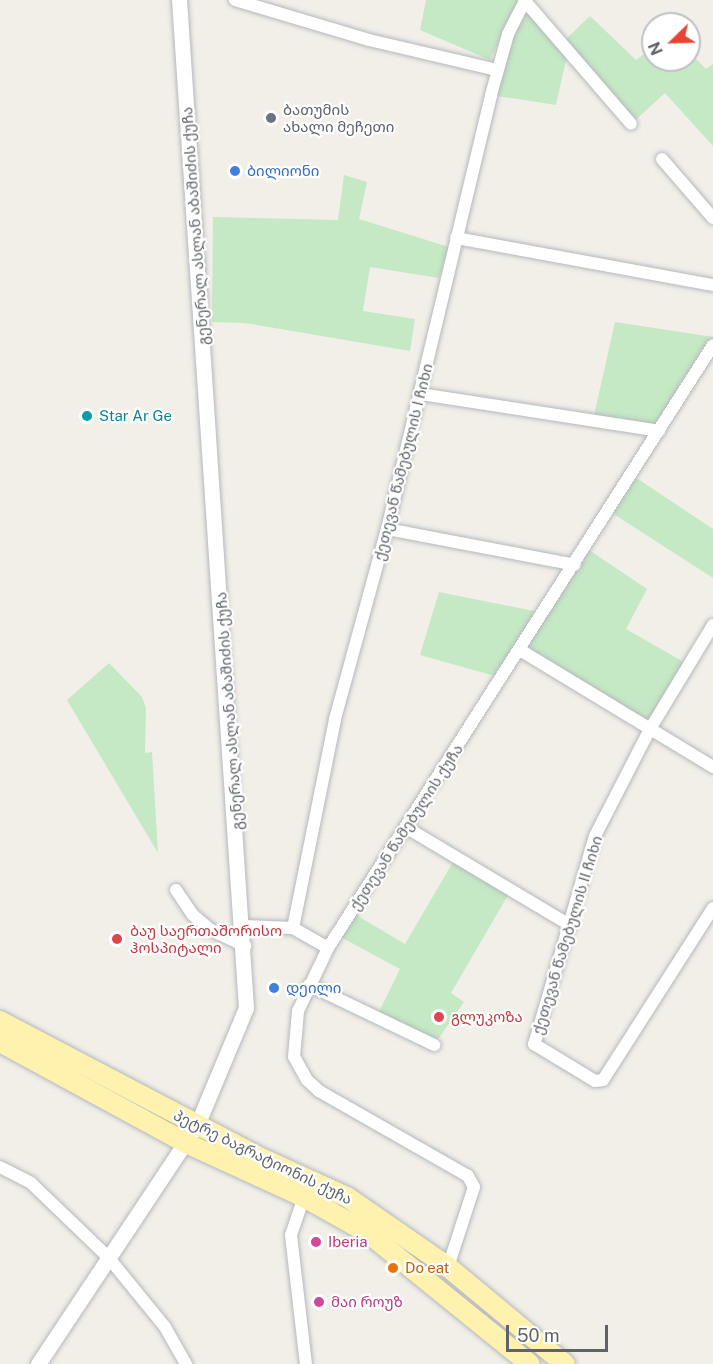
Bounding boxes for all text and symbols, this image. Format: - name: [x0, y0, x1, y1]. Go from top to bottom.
- north arrow: [641, 12, 701, 72]
- text: N: [645, 39, 667, 58]
- place label: ბათუმის ახალი მეჩეთი: [283, 100, 394, 135]
- street label: გენერალ ასლან აბაშიძის ქუჩა: [178, 106, 212, 346]
- marker: ბათუმის ახალი მეჩეთი: [264, 111, 278, 125]
- place label: ბილიონი: [247, 162, 319, 180]
- marker: ბილიონი: [228, 164, 242, 178]
- street label: ქეთევან წამებულის I ჩიხი: [370, 362, 436, 562]
- place label: Star Ar Ge: [99, 407, 172, 425]
- marker: Star Ar Ge: [80, 409, 94, 423]
- street label: გენერალ ასლან აბაშიძის ქუჩა: [212, 591, 246, 831]
- street label: ქეთევან წამებულის ქუჩა: [345, 741, 467, 913]
- street label: ქეთევან წამებულის II ჩიხი: [528, 833, 606, 1037]
- place label: ბაუ საერთაშორისო ჰოსპიტალი: [130, 921, 282, 956]
- marker: ბაუ საერთაშორისო ჰოსპიტალი: [108, 930, 126, 948]
- place label: დეილი: [286, 979, 341, 997]
- marker: დეილი: [267, 981, 281, 995]
- place label: გლუკოზა: [451, 1008, 523, 1026]
- marker: გლუკოზა: [432, 1010, 446, 1024]
- street label: პეტრე ბაგრატიონის ქუჩა: [171, 1106, 355, 1208]
- place label: Iberia: [328, 1233, 368, 1251]
- marker: Iberia: [309, 1235, 323, 1249]
- place label: Do eat: [405, 1259, 450, 1277]
- marker: Do eat: [386, 1261, 400, 1275]
- place label: მაი როუზ: [331, 1293, 403, 1311]
- marker: მაი როუზ: [312, 1295, 326, 1309]
- scale bar: [509, 1313, 611, 1351]
- text: 50 m: [517, 1325, 560, 1346]

